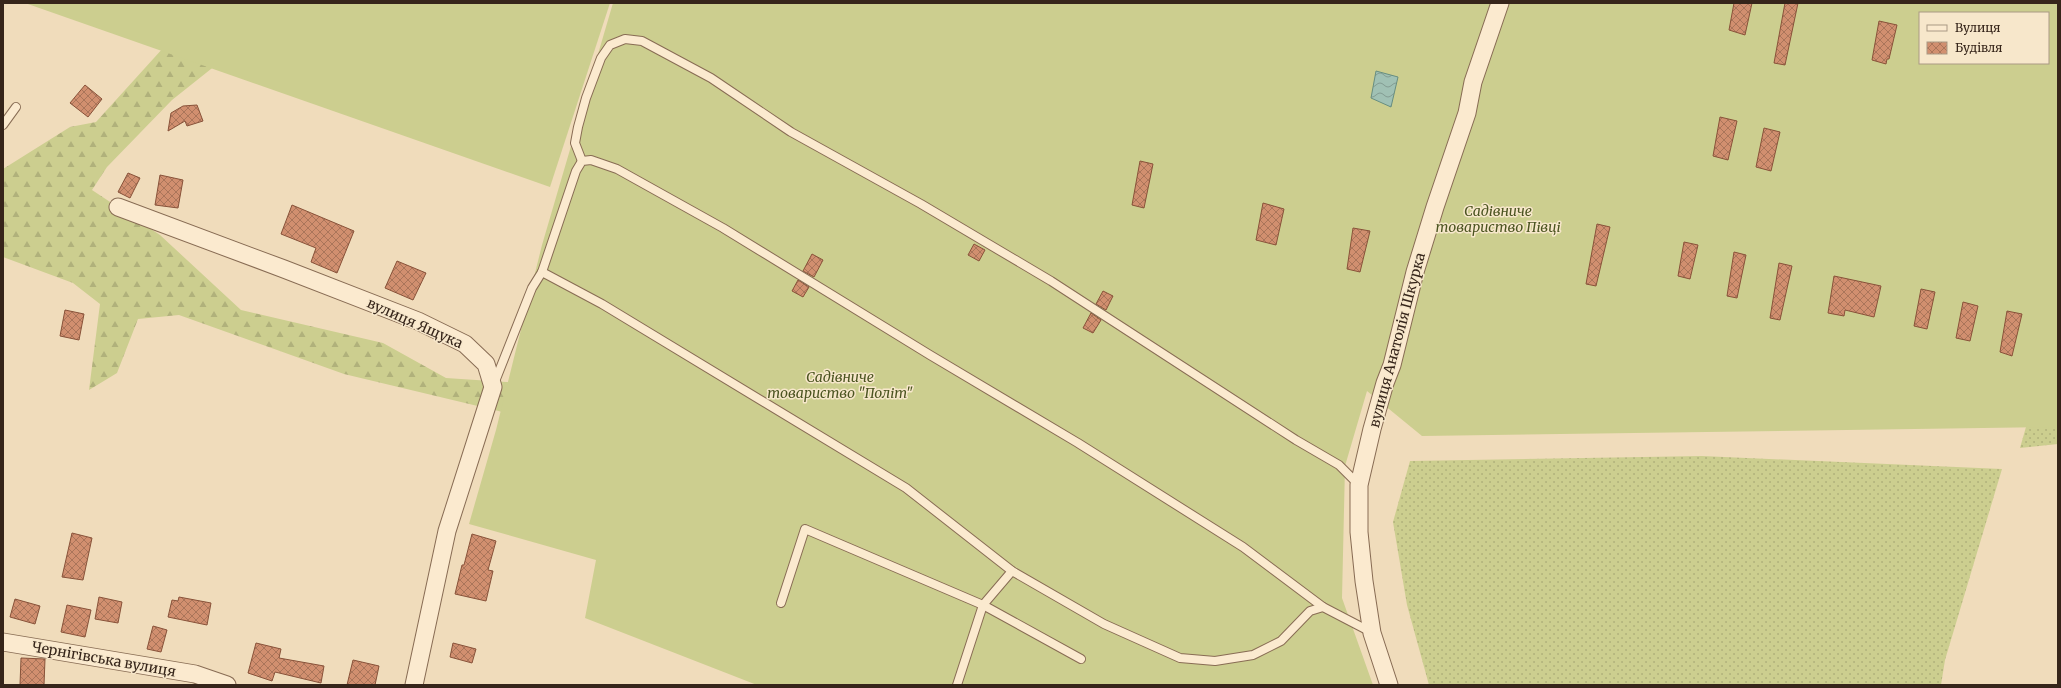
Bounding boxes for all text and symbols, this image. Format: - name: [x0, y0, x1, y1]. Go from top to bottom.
- legend: [1919, 12, 2049, 64]
- text: Вулиця: [1955, 20, 2000, 35]
- text: Будівля: [1955, 40, 2002, 55]
- park label: Садівниче товариство Півці: [1435, 202, 1561, 236]
- street label: вулиця Анатолія Шкурка: [1365, 250, 1429, 429]
- street label: вулиця Ящука: [364, 294, 466, 352]
- park label: Садівниче товариство "Політ": [767, 368, 913, 402]
- street label: Чернігівська вулиця: [31, 637, 177, 681]

